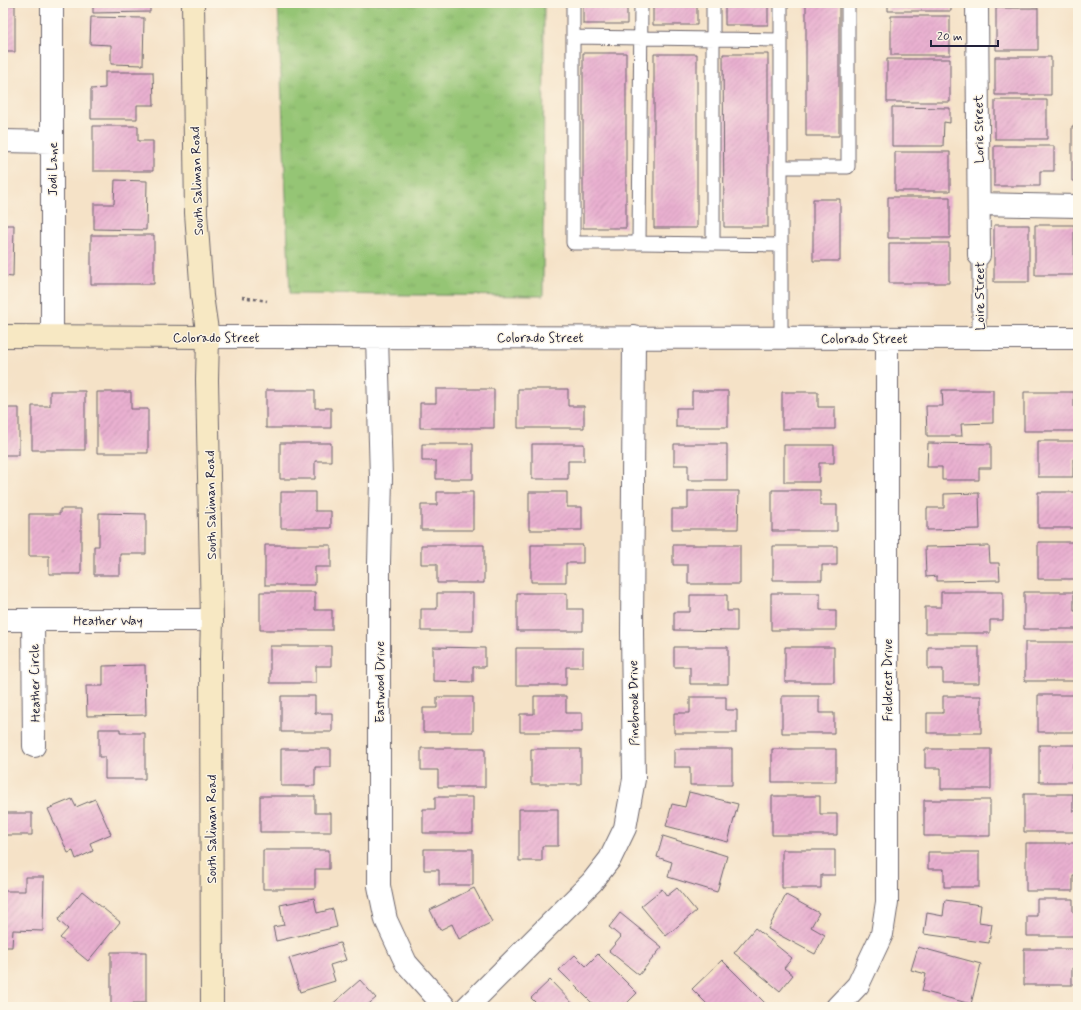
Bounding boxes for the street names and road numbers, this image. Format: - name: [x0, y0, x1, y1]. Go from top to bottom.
- street label: Lorie Street: [970, 94, 989, 164]
- street label: South Saliman Road: [187, 126, 208, 236]
- street label: Jodi Lane: [45, 142, 62, 196]
- street label: Loire Street: [972, 262, 989, 330]
- street label: Colorado Street: [173, 330, 259, 347]
- street label: Colorado Street: [497, 330, 583, 347]
- street label: Colorado Street: [821, 331, 907, 348]
- street label: South Saliman Road: [202, 450, 221, 560]
- street label: Heather Way: [73, 613, 143, 630]
- street label: Fieldcrest Drive: [880, 638, 897, 721]
- street label: Eastwood Drive: [372, 641, 389, 723]
- street label: Heather Circle: [26, 644, 45, 722]
- street label: Pinebrook Drive: [625, 660, 644, 746]
- street label: South Saliman Road: [204, 774, 221, 884]

